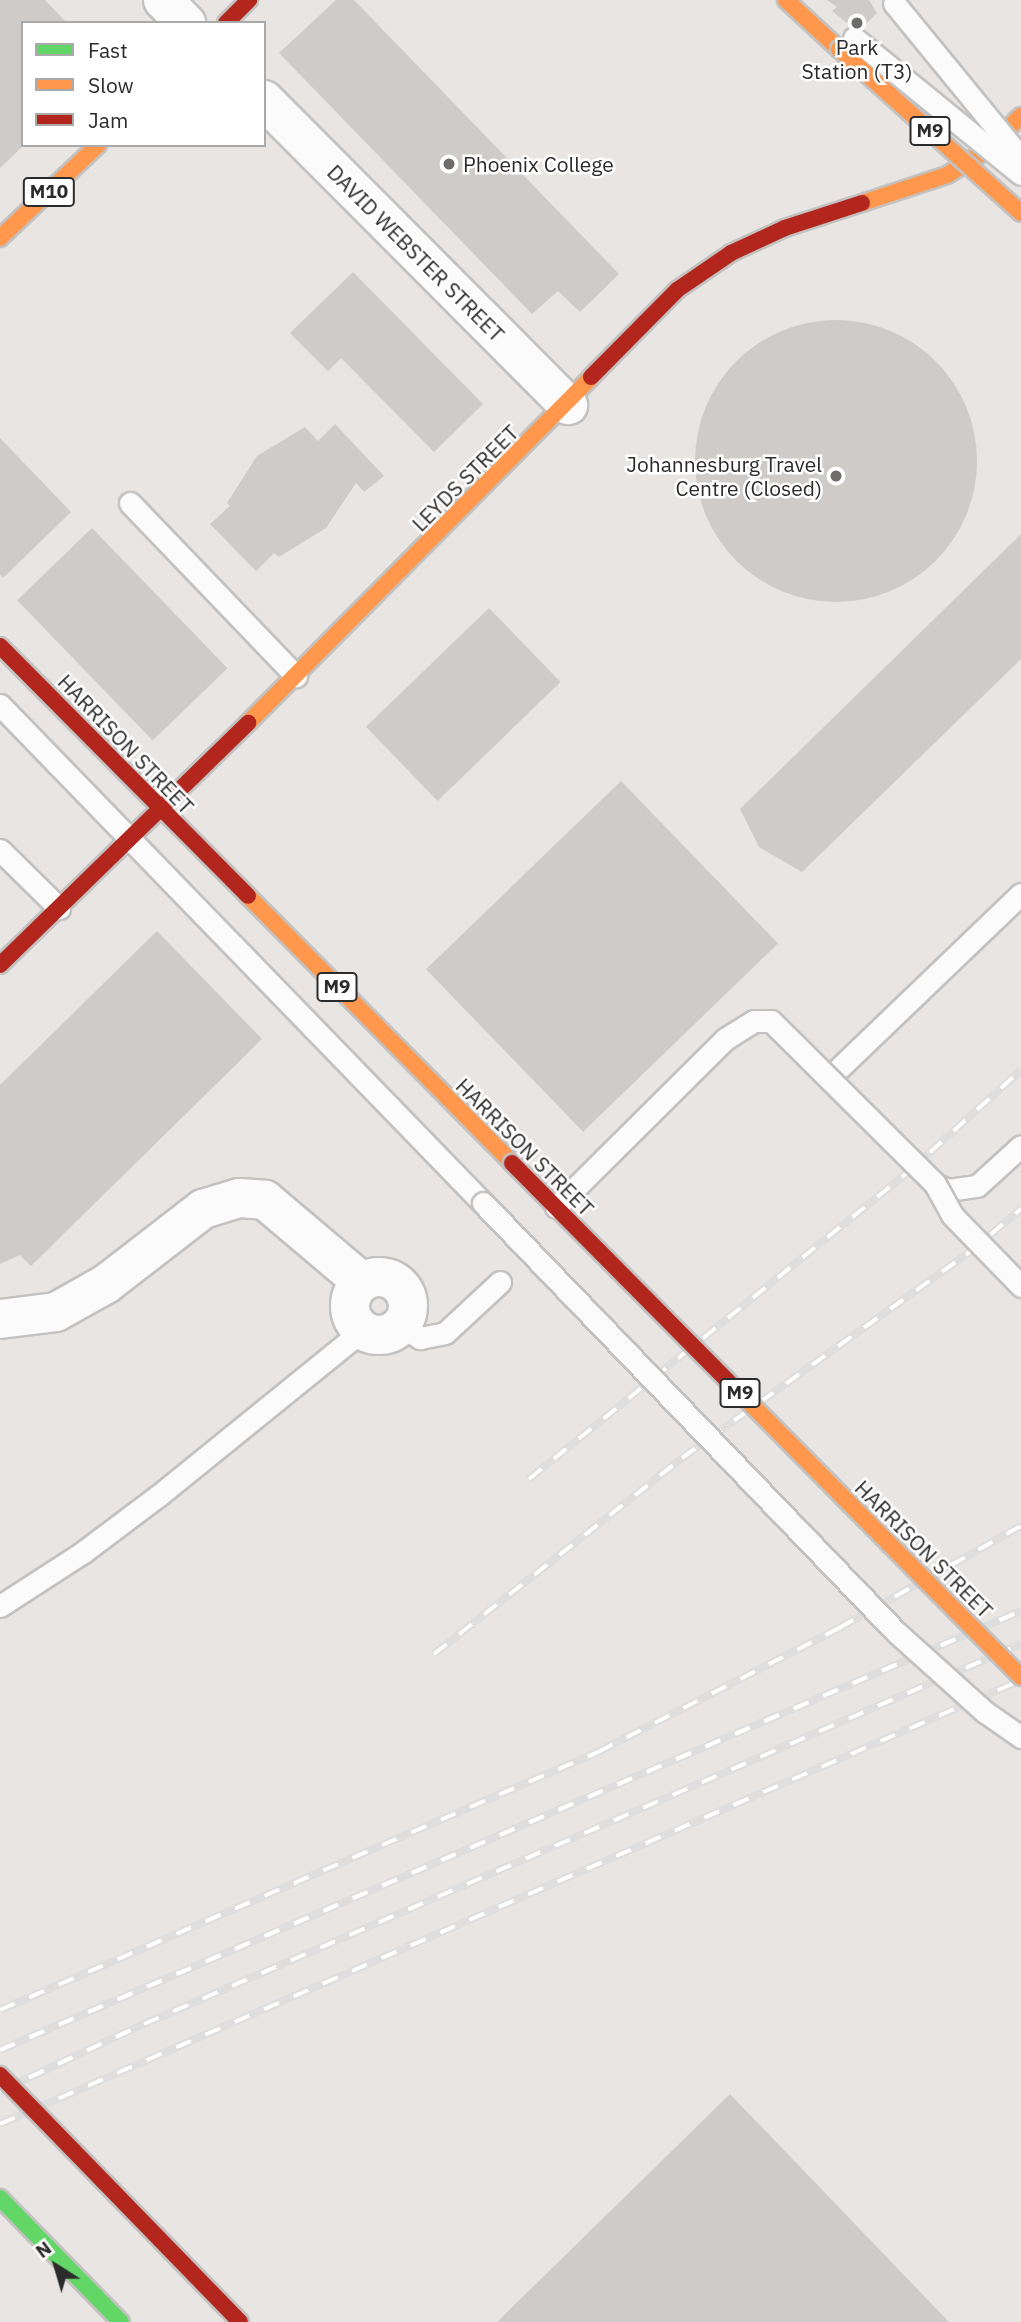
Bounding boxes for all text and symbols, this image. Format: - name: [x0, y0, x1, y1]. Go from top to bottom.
- marker: Park Station (T3): [849, 15, 865, 31]
- legend: [21, 21, 266, 147]
- place label: Park Station (T3): [801, 34, 913, 84]
- text: Fast: [88, 36, 128, 64]
- text: Slow: [88, 71, 134, 99]
- text: Jam: [88, 106, 128, 134]
- road number: M9: [909, 116, 951, 146]
- place label: Phoenix College: [463, 151, 614, 177]
- marker: Phoenix College: [441, 156, 457, 172]
- street label: DAVID WEBSTER STREET: [322, 159, 510, 347]
- road number: M10: [23, 176, 75, 208]
- street label: LEYDS STREET: [407, 420, 523, 536]
- place label: Johannesburg Travel Centre (Closed): [626, 451, 822, 501]
- marker: Johannesburg Travel Centre (Closed): [828, 468, 844, 484]
- street label: HARRISON STREET: [53, 669, 199, 819]
- road number: M9: [316, 972, 358, 1002]
- street label: HARRISON STREET: [451, 1073, 599, 1221]
- road number: M9: [719, 1378, 761, 1408]
- street label: HARRISON STREET: [850, 1475, 998, 1623]
- north arrow: [21, 2231, 91, 2301]
- text: N: [31, 2236, 56, 2263]

